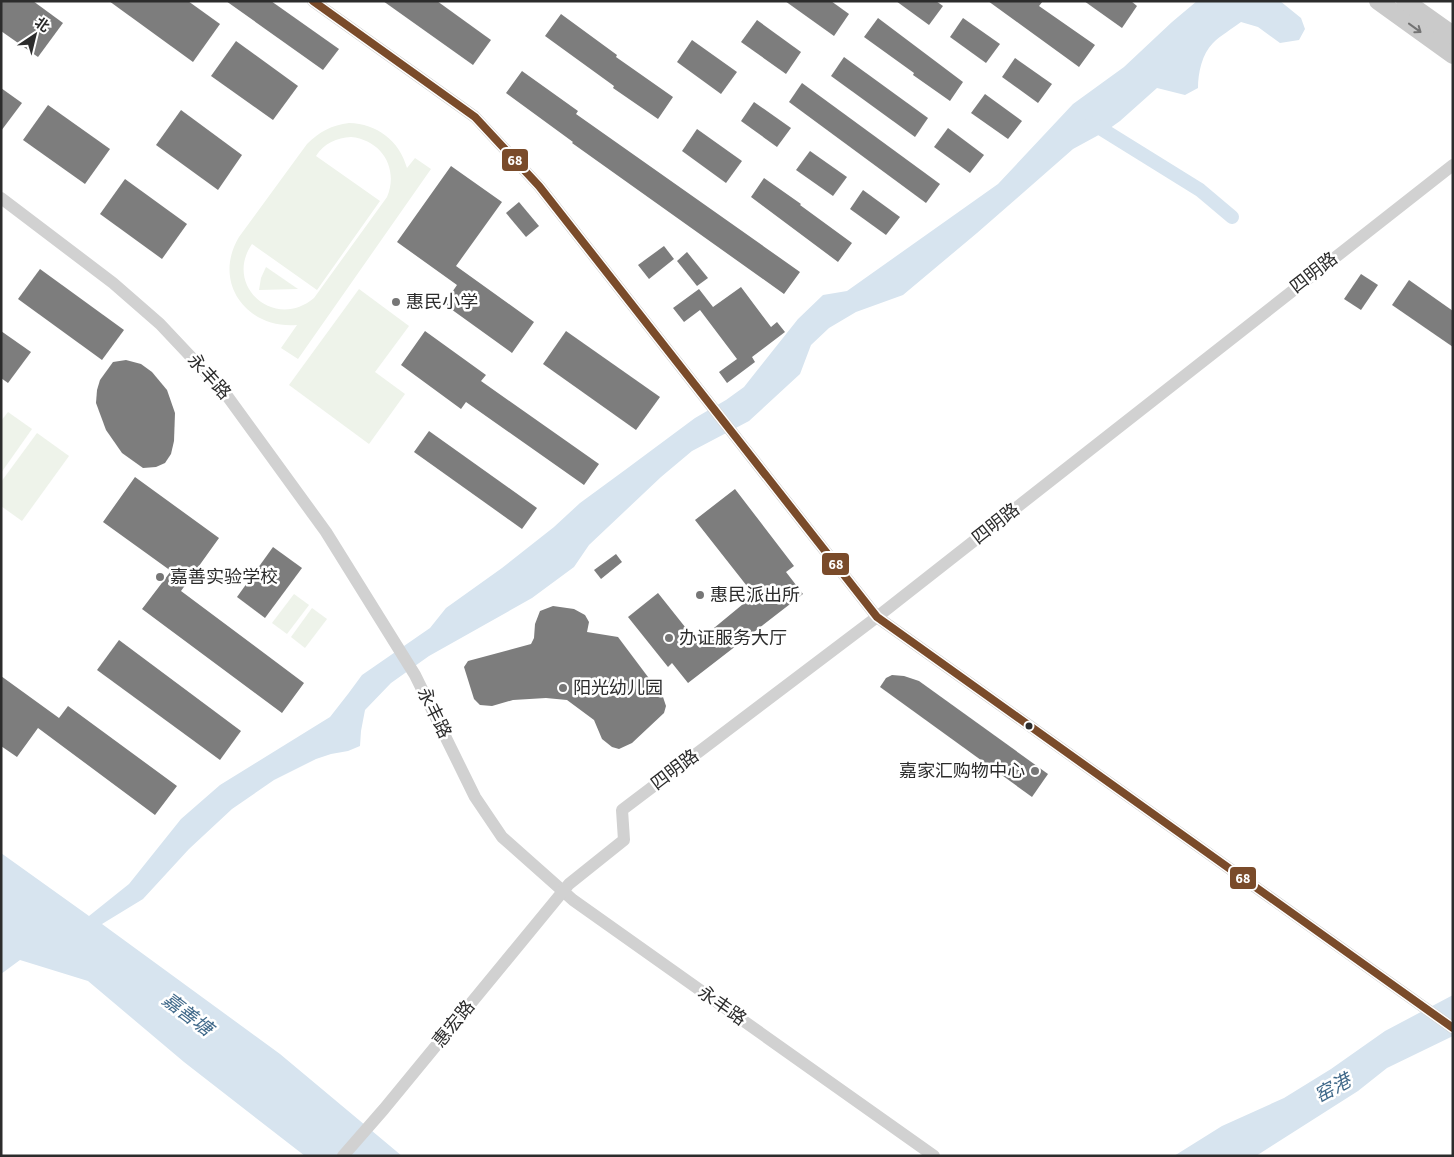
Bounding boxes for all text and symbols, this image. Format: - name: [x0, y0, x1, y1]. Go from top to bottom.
- north arrow: [10, 10, 60, 60]
- text: 北: [30, 13, 53, 37]
- one-way arrow: [1408, 23, 1422, 33]
- line badge: 68: [501, 148, 529, 172]
- text: 68: [508, 151, 522, 171]
- street label: 四明路: [1285, 247, 1343, 299]
- place label: 惠民小学: [406, 290, 478, 315]
- marker: 惠民小学: [390, 296, 402, 308]
- street label: 永丰路: [182, 349, 236, 405]
- street label: 四明路: [967, 498, 1025, 550]
- line badge: 68: [821, 552, 850, 576]
- text: 68: [829, 555, 843, 575]
- place label: 嘉善实验学校: [170, 565, 278, 590]
- marker: 嘉善实验学校: [154, 571, 166, 583]
- place label: 惠民派出所: [710, 583, 800, 608]
- marker: 惠民派出所: [694, 589, 706, 601]
- place label: 办证服务大厅: [679, 626, 787, 651]
- marker: 办证服务大厅: [663, 632, 675, 644]
- place label: 阳光幼儿园: [573, 676, 663, 701]
- marker: 阳光幼儿园: [557, 682, 569, 694]
- street label: 永丰路: [411, 683, 457, 743]
- unlabelled marker: [1024, 721, 1034, 731]
- street label: 四明路: [646, 744, 704, 796]
- place label: 嘉家汇购物中心: [899, 759, 1025, 784]
- marker: 嘉家汇购物中心: [1029, 765, 1041, 777]
- line badge: 68: [1229, 866, 1257, 890]
- text: 68: [1236, 869, 1250, 889]
- street label: 永丰路: [693, 980, 751, 1032]
- water label: 嘉善塘: [156, 987, 220, 1045]
- street label: 惠宏路: [427, 995, 481, 1053]
- water label: 窑港: [1310, 1067, 1359, 1110]

